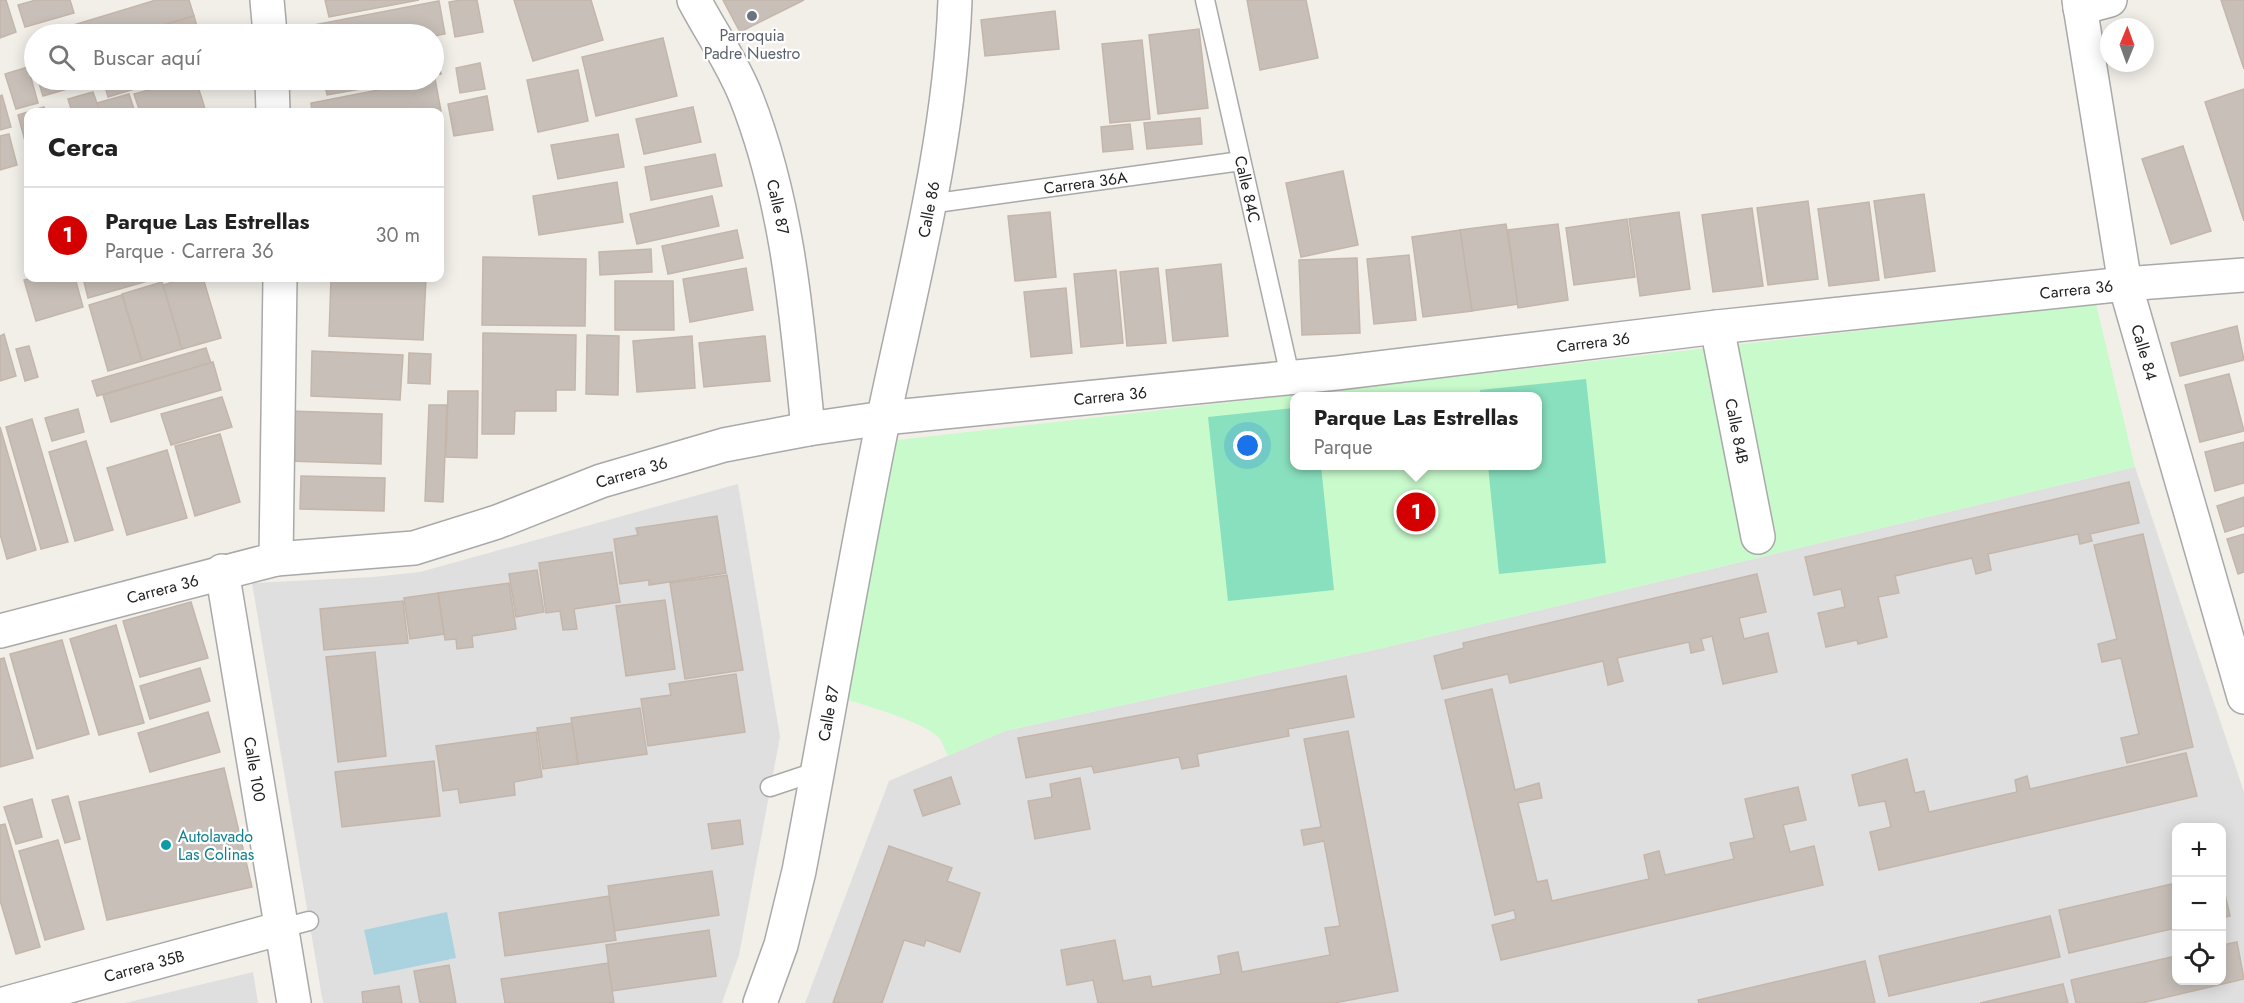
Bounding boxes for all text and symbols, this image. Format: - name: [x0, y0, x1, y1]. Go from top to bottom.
- marker: Parroquia Padre Nuestro: [745, 9, 759, 23]
- north arrow: [2100, 18, 2154, 72]
- search box: [24, 24, 444, 90]
- place label: Parroquia Padre Nuestro: [704, 24, 801, 65]
- icon: search: [45, 41, 78, 74]
- text: Buscar aquí: [93, 41, 201, 73]
- text: Cerca: [48, 128, 118, 166]
- street label: Calle 84C: [1229, 154, 1266, 225]
- street label: Carrera 36A: [1042, 166, 1129, 200]
- street label: Calle 87: [761, 177, 795, 237]
- street label: Calle 86: [912, 179, 945, 240]
- text: Parque Las Estrellas: [105, 205, 310, 237]
- text: 1: [62, 221, 73, 250]
- text: 30 m: [375, 221, 420, 250]
- text: Parque · Carrera 36: [105, 237, 274, 266]
- street label: Carrera 36: [2039, 274, 2114, 305]
- street label: Calle 84: [2125, 322, 2163, 383]
- street label: Carrera 36: [1555, 327, 1631, 358]
- street label: Carrera 36: [1072, 381, 1148, 411]
- popup: [1290, 392, 1542, 470]
- street label: Calle 84B: [1719, 396, 1754, 466]
- text: Parque Las Estrellas: [1314, 401, 1518, 433]
- your location: [1233, 431, 1262, 460]
- text: Parque: [1314, 433, 1372, 462]
- street label: Carrera 36: [593, 451, 670, 494]
- pin: 1: [1396, 490, 1436, 534]
- street label: Carrera 36: [124, 569, 201, 610]
- street label: Calle 87: [812, 683, 845, 743]
- street label: Calle 100: [238, 735, 271, 804]
- map controls: [2172, 823, 2226, 985]
- button: +: [2172, 823, 2226, 877]
- place label: Autolavado Las Colinas: [178, 825, 254, 866]
- marker: Autolavado Las Colinas: [159, 838, 173, 852]
- button: −: [2172, 877, 2226, 931]
- button: locate: [2172, 931, 2226, 985]
- street label: Carrera 35B: [101, 944, 187, 988]

